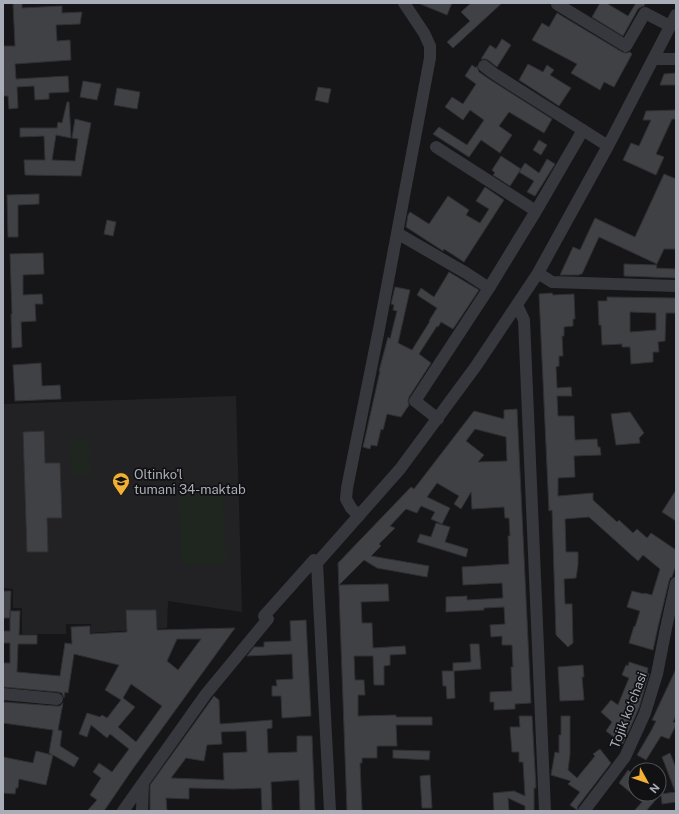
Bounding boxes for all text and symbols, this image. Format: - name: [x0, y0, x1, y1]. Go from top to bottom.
- place label: Oltinko'l tumani 34-maktab: [134, 467, 246, 497]
- school or university icon: Oltinko'l tumani 34-maktab: [111, 471, 131, 496]
- street label: Tojik koʻchasi: [607, 670, 650, 750]
- north arrow: [627, 762, 667, 802]
- text: N: [647, 781, 662, 796]

